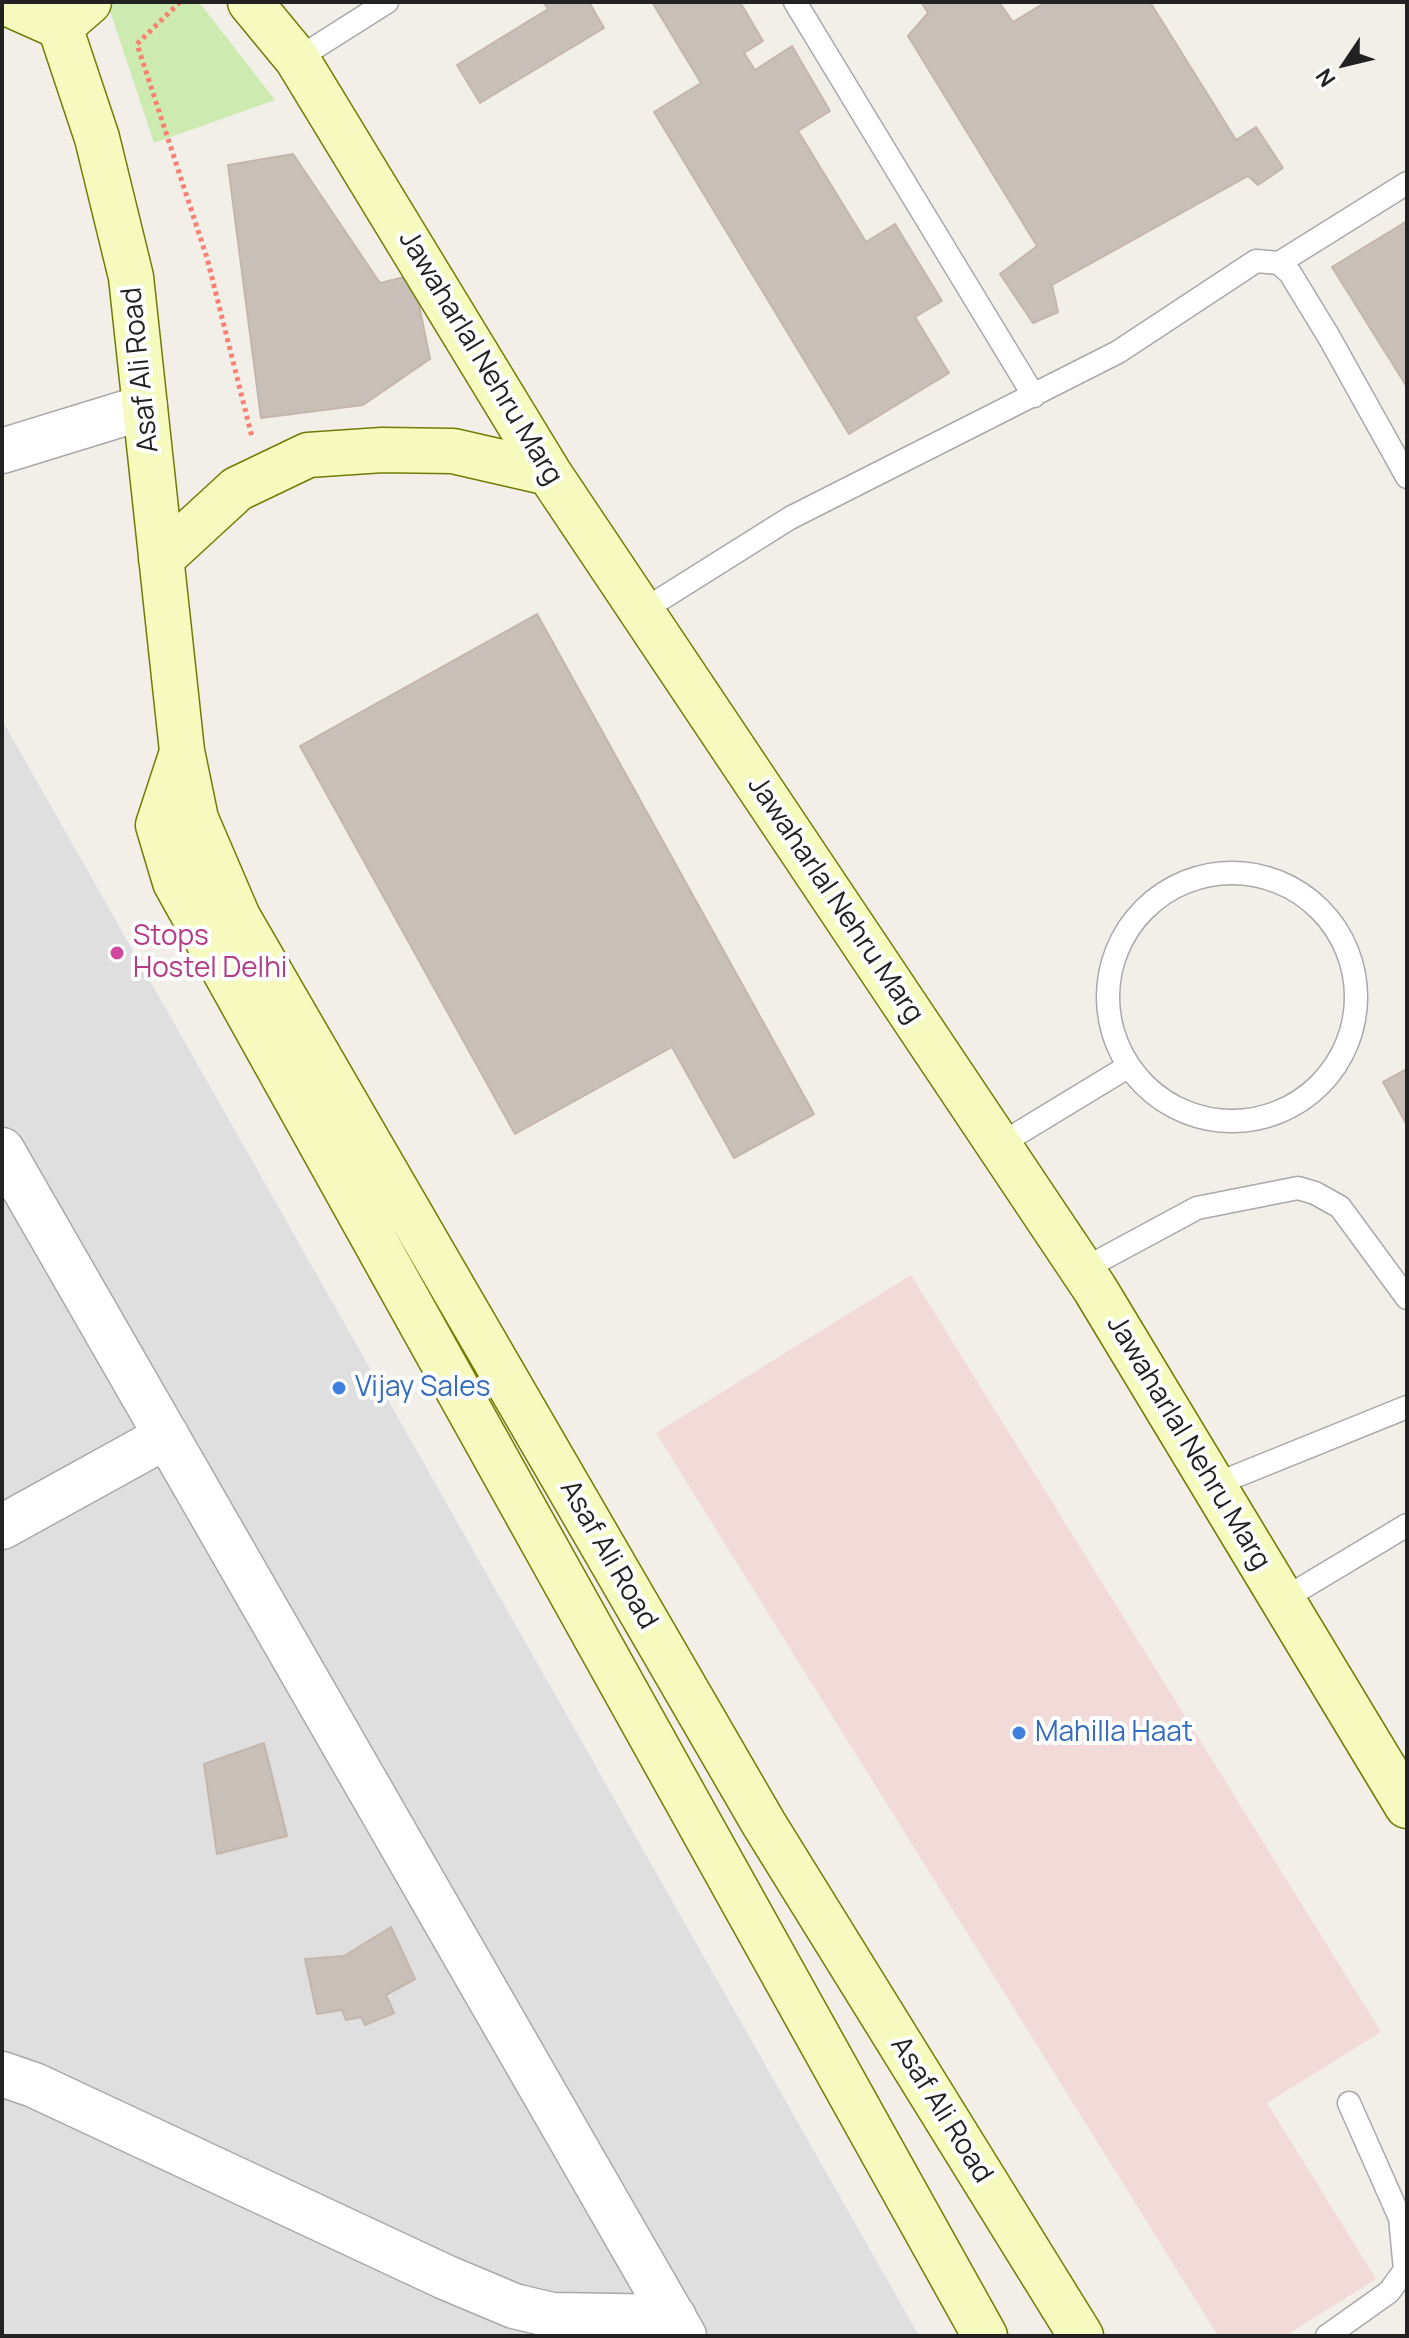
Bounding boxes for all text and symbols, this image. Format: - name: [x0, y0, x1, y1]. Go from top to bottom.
- north arrow: [1305, 24, 1385, 104]
- text: N: [1309, 63, 1342, 93]
- street label: Jawaharlal Nehru Marg: [391, 225, 569, 491]
- street label: Asaf Ali Road: [116, 286, 166, 454]
- street label: Jawaharlal Nehru Marg: [740, 770, 930, 1030]
- place label: Stops Hostel Delhi: [133, 920, 287, 986]
- marker: Stops Hostel Delhi: [108, 944, 126, 962]
- street label: Jawaharlal Nehru Marg: [1099, 1310, 1277, 1576]
- place label: Vijay Sales: [355, 1371, 490, 1405]
- marker: Vijay Sales: [330, 1379, 348, 1397]
- street label: Asaf Ali Road: [552, 1475, 664, 1635]
- place label: Mahilla Haat: [1035, 1716, 1193, 1750]
- marker: Mahilla Haat: [1010, 1724, 1028, 1742]
- street label: Asaf Ali Road: [883, 2031, 999, 2189]

